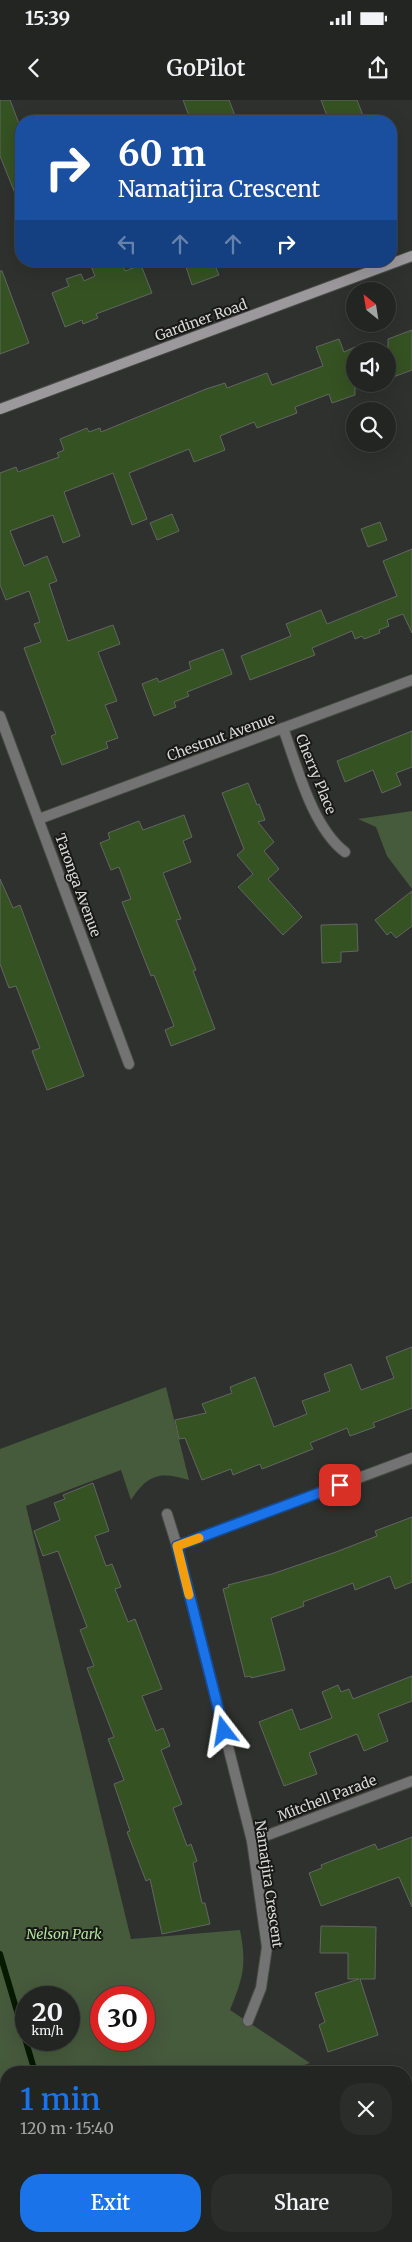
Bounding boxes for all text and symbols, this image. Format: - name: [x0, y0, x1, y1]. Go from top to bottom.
- text: 15:39: [25, 6, 70, 30]
- icon: back: [20, 54, 48, 82]
- text: GoPilot: [167, 54, 245, 82]
- icon: share: [364, 54, 392, 82]
- text: 60 m: [118, 132, 206, 176]
- icon: right: [35, 135, 100, 200]
- text: Namatjira Crescent: [118, 175, 320, 203]
- icon: left: [113, 230, 141, 258]
- icon: ahead: [166, 230, 194, 258]
- icon: ahead: [219, 230, 247, 258]
- icon: right: [272, 230, 300, 258]
- north arrow: [346, 282, 396, 332]
- map controls: [346, 282, 396, 452]
- street label: Gardiner Road: [152, 295, 250, 345]
- button: sound: [346, 342, 396, 392]
- button: search: [346, 402, 396, 452]
- street label: Chestnut Avenue: [164, 709, 278, 765]
- street label: Cherry Place: [292, 731, 340, 817]
- street label: Taronga Avenue: [51, 831, 105, 939]
- pin: [319, 1464, 361, 1506]
- icon: arrive: [326, 1471, 354, 1499]
- position arrow: [197, 1704, 249, 1756]
- street label: Mitchell Parade: [275, 1771, 379, 1825]
- street label: Namatjira Crescent: [251, 1819, 287, 1949]
- park label: Nelson Park: [26, 1925, 102, 1943]
- speed limit sign: 30: [90, 1986, 155, 2051]
- text: 20: [32, 1996, 63, 2028]
- text: km/h: [32, 2023, 63, 2038]
- text: 1 min: [20, 2080, 101, 2118]
- button: close: [340, 2083, 392, 2135]
- text: 120 m · 15:40: [20, 2118, 114, 2138]
- button: Exit: [20, 2174, 201, 2232]
- button: Share: [211, 2174, 392, 2232]

